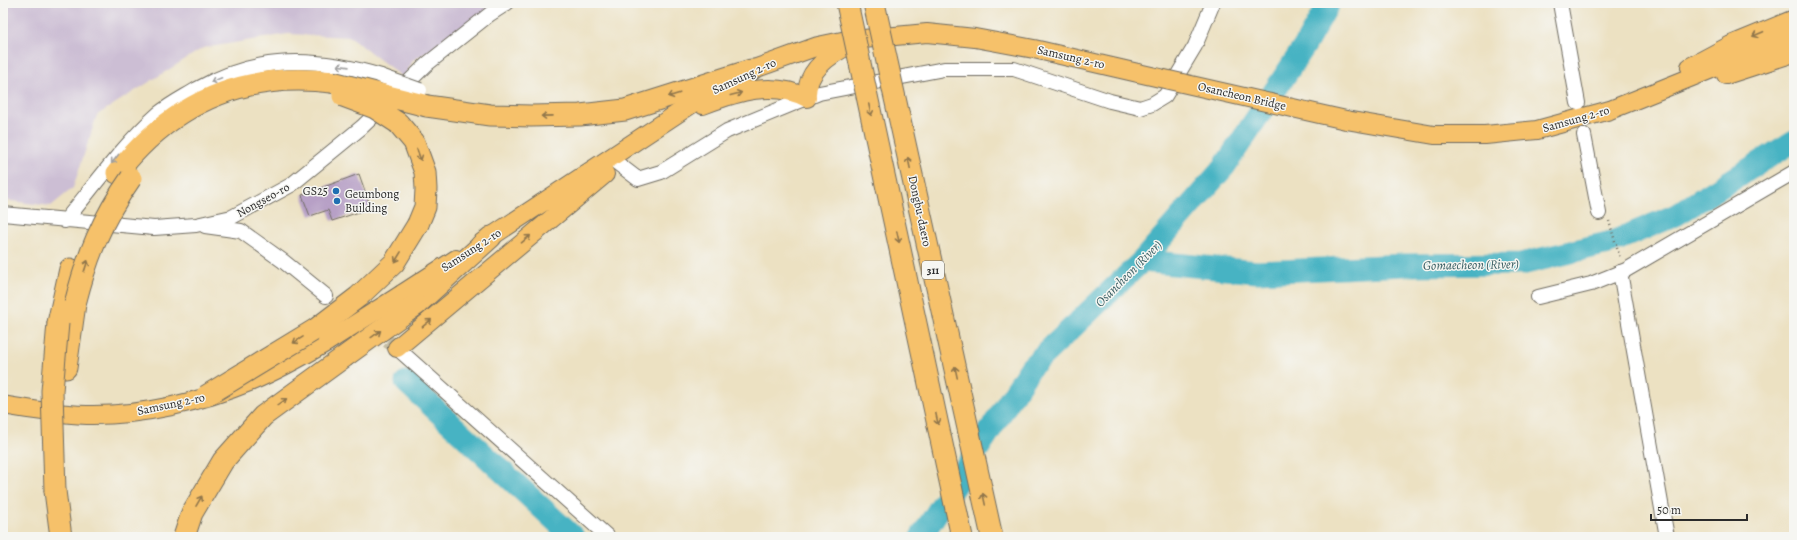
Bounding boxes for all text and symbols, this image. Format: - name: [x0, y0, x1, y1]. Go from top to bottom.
- one-way arrow: [1753, 31, 1765, 38]
- street label: Samsung 2-ro: [1036, 41, 1106, 73]
- street label: Samsung 2-ro: [709, 54, 779, 98]
- one-way arrow: [337, 62, 350, 70]
- one-way arrow: [211, 76, 223, 84]
- street label: Osancheon Bridge: [1196, 78, 1288, 114]
- one-way arrow: [730, 90, 743, 97]
- one-way arrow: [668, 91, 680, 99]
- street label: Samsung 2-ro: [1541, 102, 1611, 136]
- one-way arrow: [867, 103, 875, 116]
- one-way arrow: [541, 112, 554, 120]
- one-way arrow: [416, 149, 424, 161]
- one-way arrow: [111, 154, 120, 165]
- one-way arrow: [905, 157, 913, 170]
- street label: Dongbu-daero: [905, 174, 935, 248]
- street label: Nongseo-ro: [234, 179, 292, 221]
- place label: GS25: [303, 183, 328, 199]
- marker: GS25: [331, 186, 341, 196]
- place label: Geumbong Building: [345, 186, 399, 216]
- marker: Geumbong Building: [332, 196, 342, 206]
- street label: Samsung 2-ro: [438, 225, 504, 275]
- one-way arrow: [894, 230, 902, 243]
- one-way arrow: [521, 235, 532, 244]
- water label: Osancheon (River): [1091, 236, 1166, 310]
- one-way arrow: [393, 251, 401, 263]
- water label: Gomaecheon (River): [1423, 255, 1519, 274]
- one-way arrow: [82, 260, 90, 272]
- road number: 311: [922, 261, 944, 279]
- one-way arrow: [421, 318, 432, 327]
- one-way arrow: [370, 330, 381, 338]
- one-way arrow: [292, 336, 304, 344]
- one-way arrow: [951, 366, 959, 379]
- street label: Samsung 2-ro: [136, 389, 206, 419]
- one-way arrow: [276, 398, 287, 406]
- one-way arrow: [933, 412, 941, 425]
- one-way arrow: [979, 493, 987, 506]
- one-way arrow: [196, 495, 204, 507]
- scale bar: [1651, 496, 1747, 522]
- text: 50 m: [1657, 502, 1681, 518]

